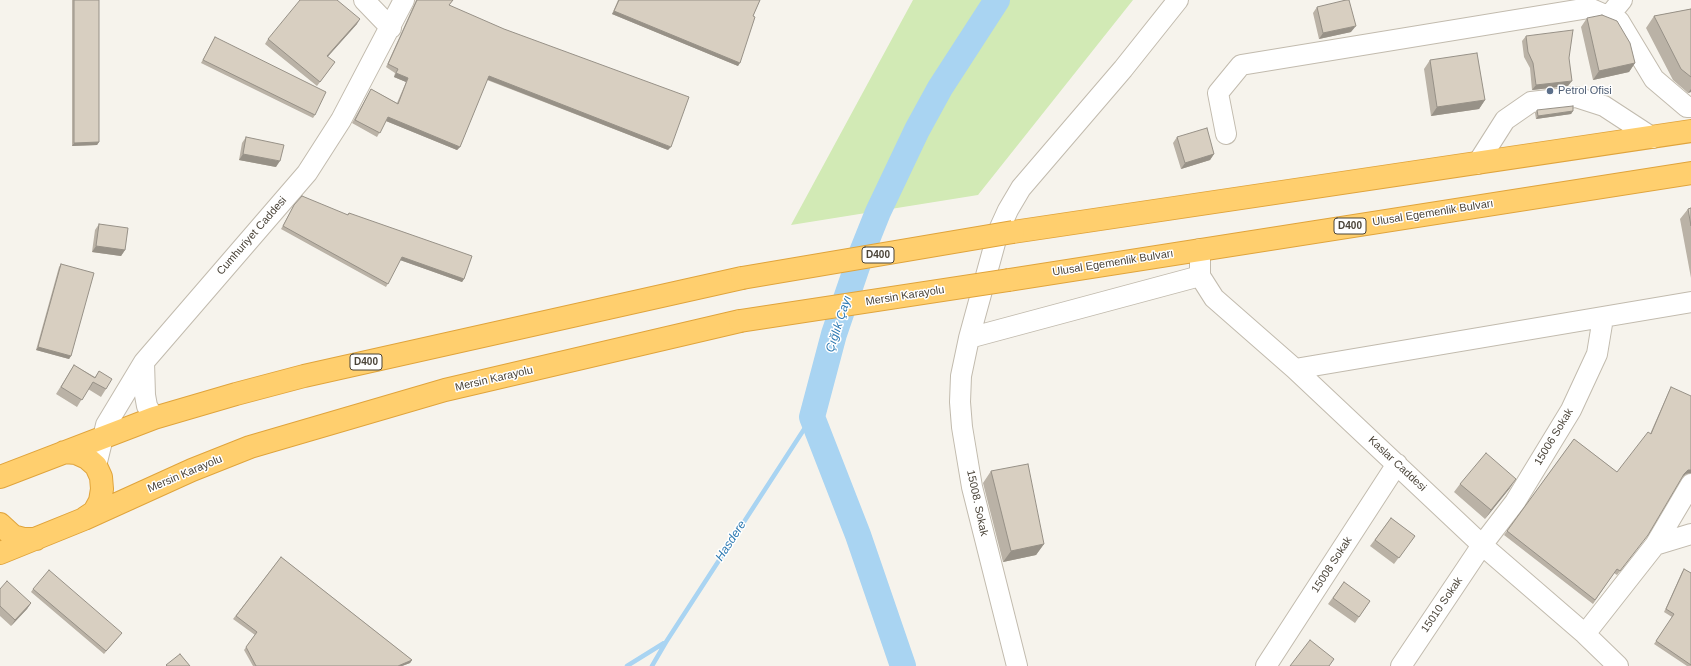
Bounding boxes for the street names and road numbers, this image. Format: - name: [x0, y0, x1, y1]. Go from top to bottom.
- street label: Cumhuriyet Caddesi: [214, 194, 290, 278]
- street label: Ulusal Egemenlik Bulvarı: [1372, 197, 1494, 229]
- road number: D400: [1334, 218, 1366, 234]
- road number: D400: [862, 247, 894, 263]
- street label: Ulusal Egemenlik Bulvarı: [1052, 247, 1174, 279]
- street label: Mersin Karayolu: [865, 283, 945, 309]
- road number: D400: [350, 354, 382, 370]
- street label: Mersin Karayolu: [454, 364, 534, 394]
- street label: 15006 Sokak: [1532, 406, 1576, 468]
- street label: Kaslar Caddesi: [1365, 434, 1429, 494]
- street label: Mersin Karayolu: [146, 452, 224, 496]
- street label: 15008. Sokak: [964, 469, 990, 537]
- street label: 15008 Sokak: [1309, 534, 1355, 596]
- street label: 15010 Sokak: [1419, 575, 1465, 635]

